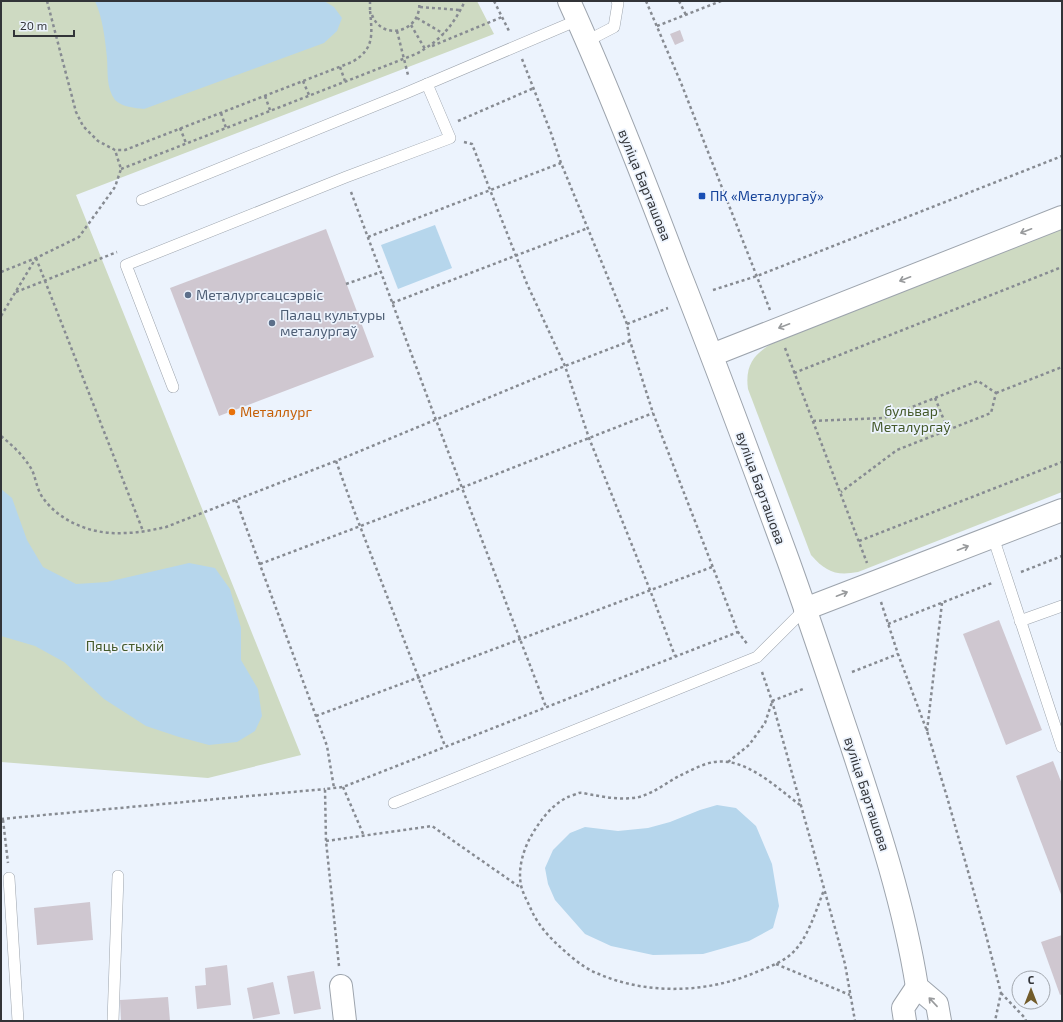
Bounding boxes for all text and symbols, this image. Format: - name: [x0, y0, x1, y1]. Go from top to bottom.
- scale bar: [14, 12, 74, 38]
- text: 20 m: [20, 18, 47, 32]
- street label: вуліца Барташова: [615, 127, 676, 243]
- place label: ПК «Металургаў»: [710, 187, 824, 204]
- marker: ПК «Металургаў»: [697, 191, 707, 201]
- one-way arrow: [1020, 228, 1032, 236]
- one-way arrow: [899, 275, 911, 283]
- place label: Металургсацсэрвіс: [196, 286, 323, 303]
- marker: Металургсацсэрвіс: [183, 290, 193, 300]
- place label: Палац культуры металургаў: [280, 306, 385, 339]
- marker: Палац культуры металургаў: [267, 318, 277, 328]
- one-way arrow: [778, 323, 790, 331]
- park label: бульвар Металургаў: [871, 402, 951, 435]
- place label: Металлург: [240, 403, 312, 420]
- marker: Металлург: [227, 407, 237, 417]
- street label: вуліца Барташова: [733, 429, 790, 547]
- one-way arrow: [957, 544, 970, 551]
- one-way arrow: [835, 590, 847, 598]
- park label: Пяць стыхій: [86, 637, 164, 654]
- street label: вуліца Барташова: [841, 735, 894, 853]
- north arrow: [1011, 970, 1051, 1010]
- text: С: [1028, 973, 1035, 986]
- one-way arrow: [928, 997, 938, 1007]

